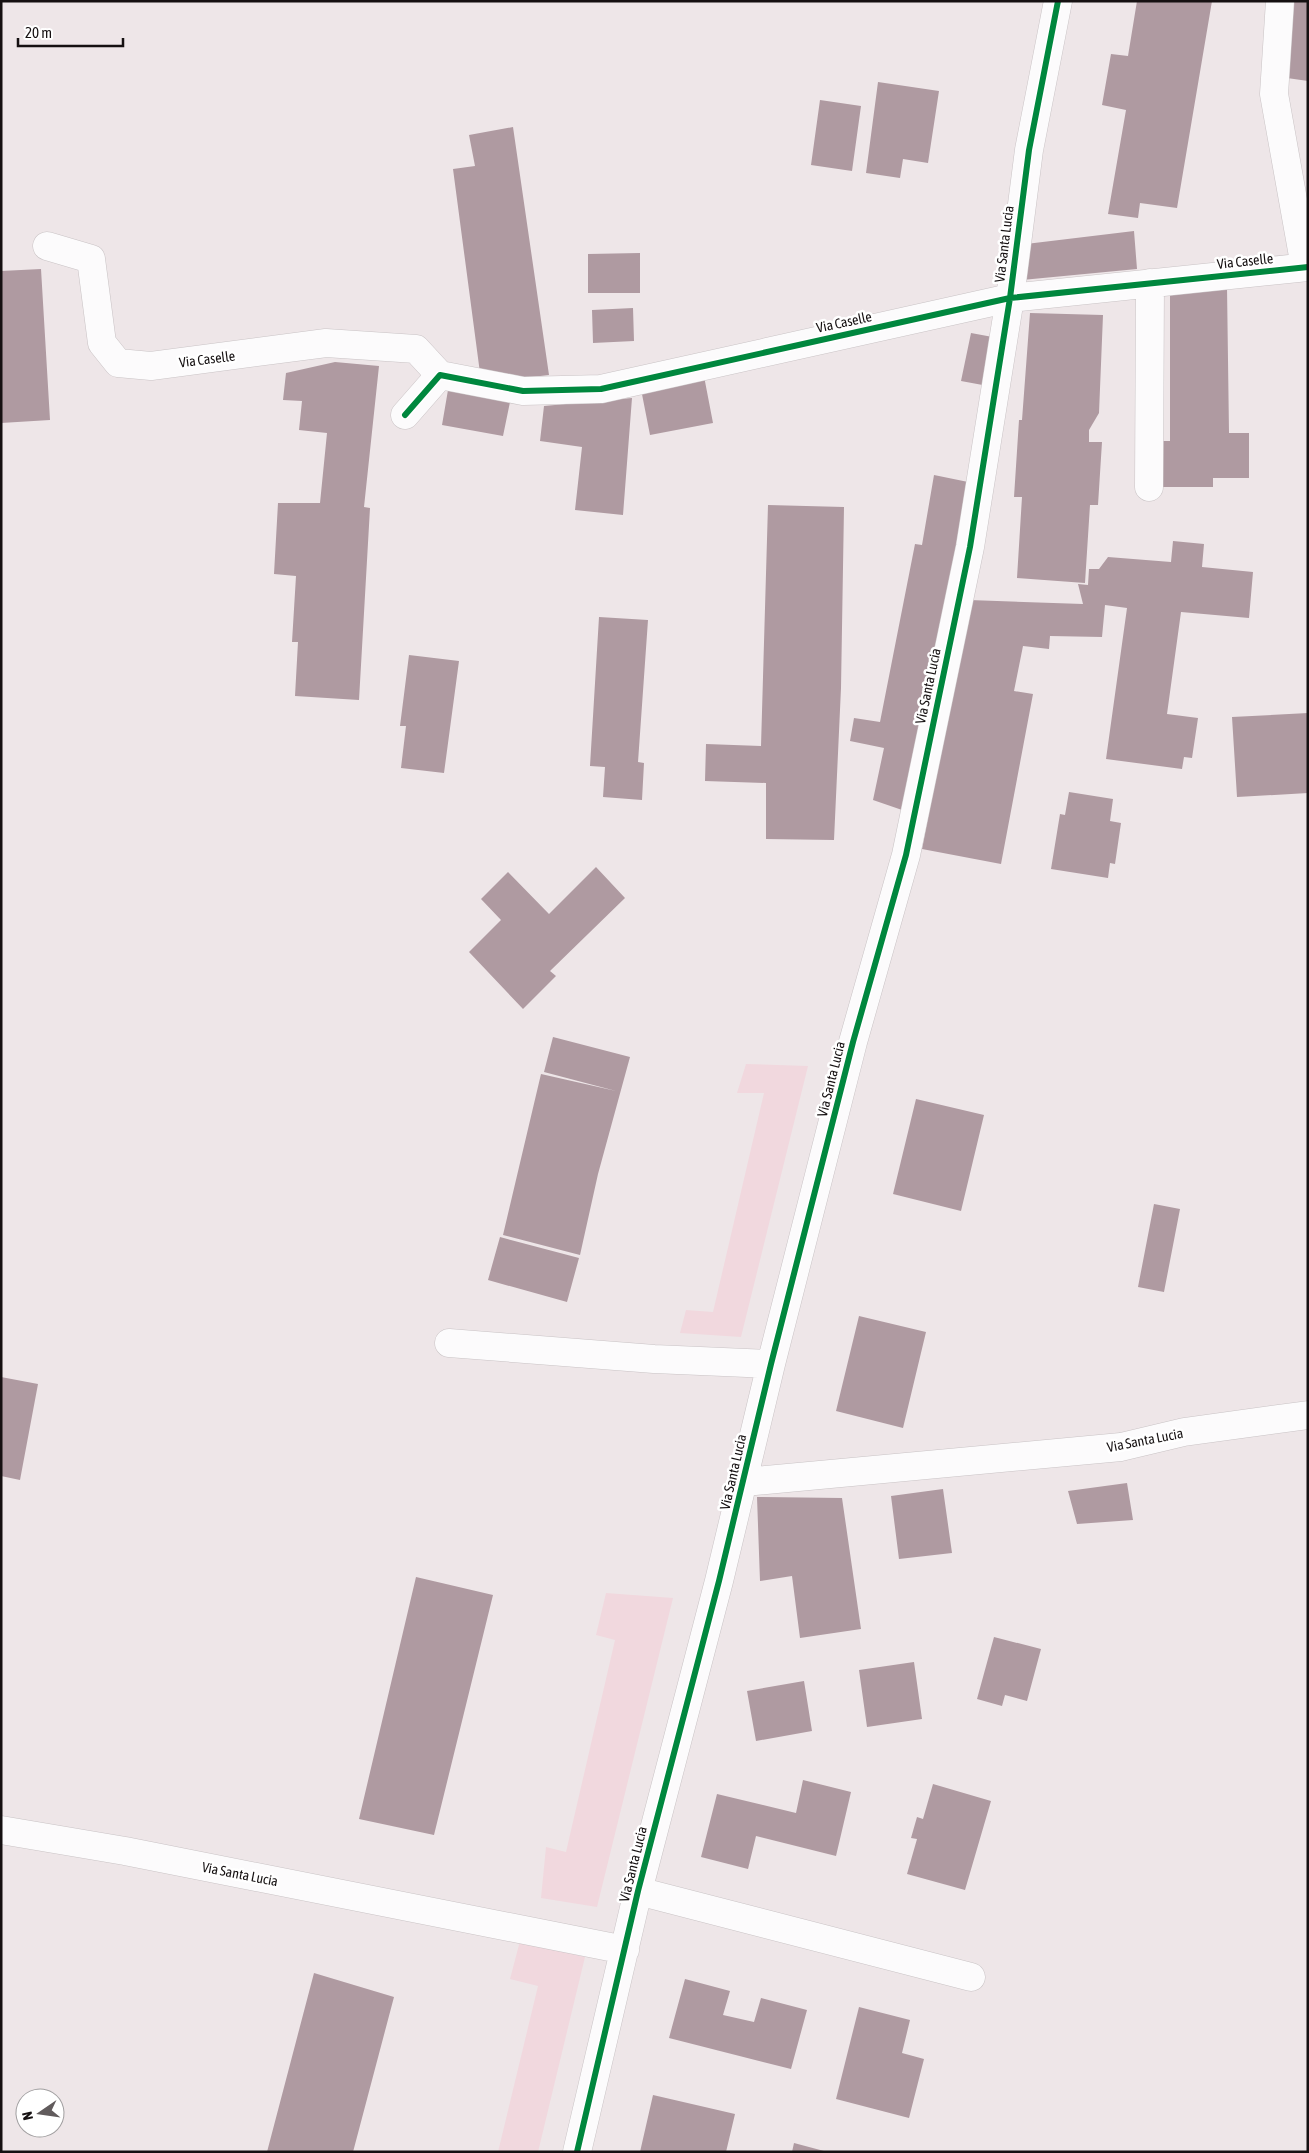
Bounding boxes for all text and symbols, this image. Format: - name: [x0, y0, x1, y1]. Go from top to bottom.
- scale bar: [18, 15, 122, 47]
- text: 20 m: [25, 24, 52, 41]
- street label: Via Santa Lucia: [991, 205, 1017, 283]
- street label: Via Caselle: [1216, 250, 1274, 272]
- street label: Via Caselle: [815, 308, 873, 336]
- street label: Via Caselle: [178, 348, 236, 370]
- street label: Via Santa Lucia: [912, 647, 944, 725]
- street label: Via Santa Lucia: [814, 1040, 848, 1118]
- street label: Via Santa Lucia: [1106, 1425, 1184, 1455]
- street label: Via Santa Lucia: [717, 1433, 749, 1511]
- street label: Via Santa Lucia: [616, 1825, 650, 1903]
- street label: Via Santa Lucia: [201, 1859, 279, 1889]
- north arrow: [15, 2088, 65, 2138]
- text: N: [19, 2110, 36, 2122]

